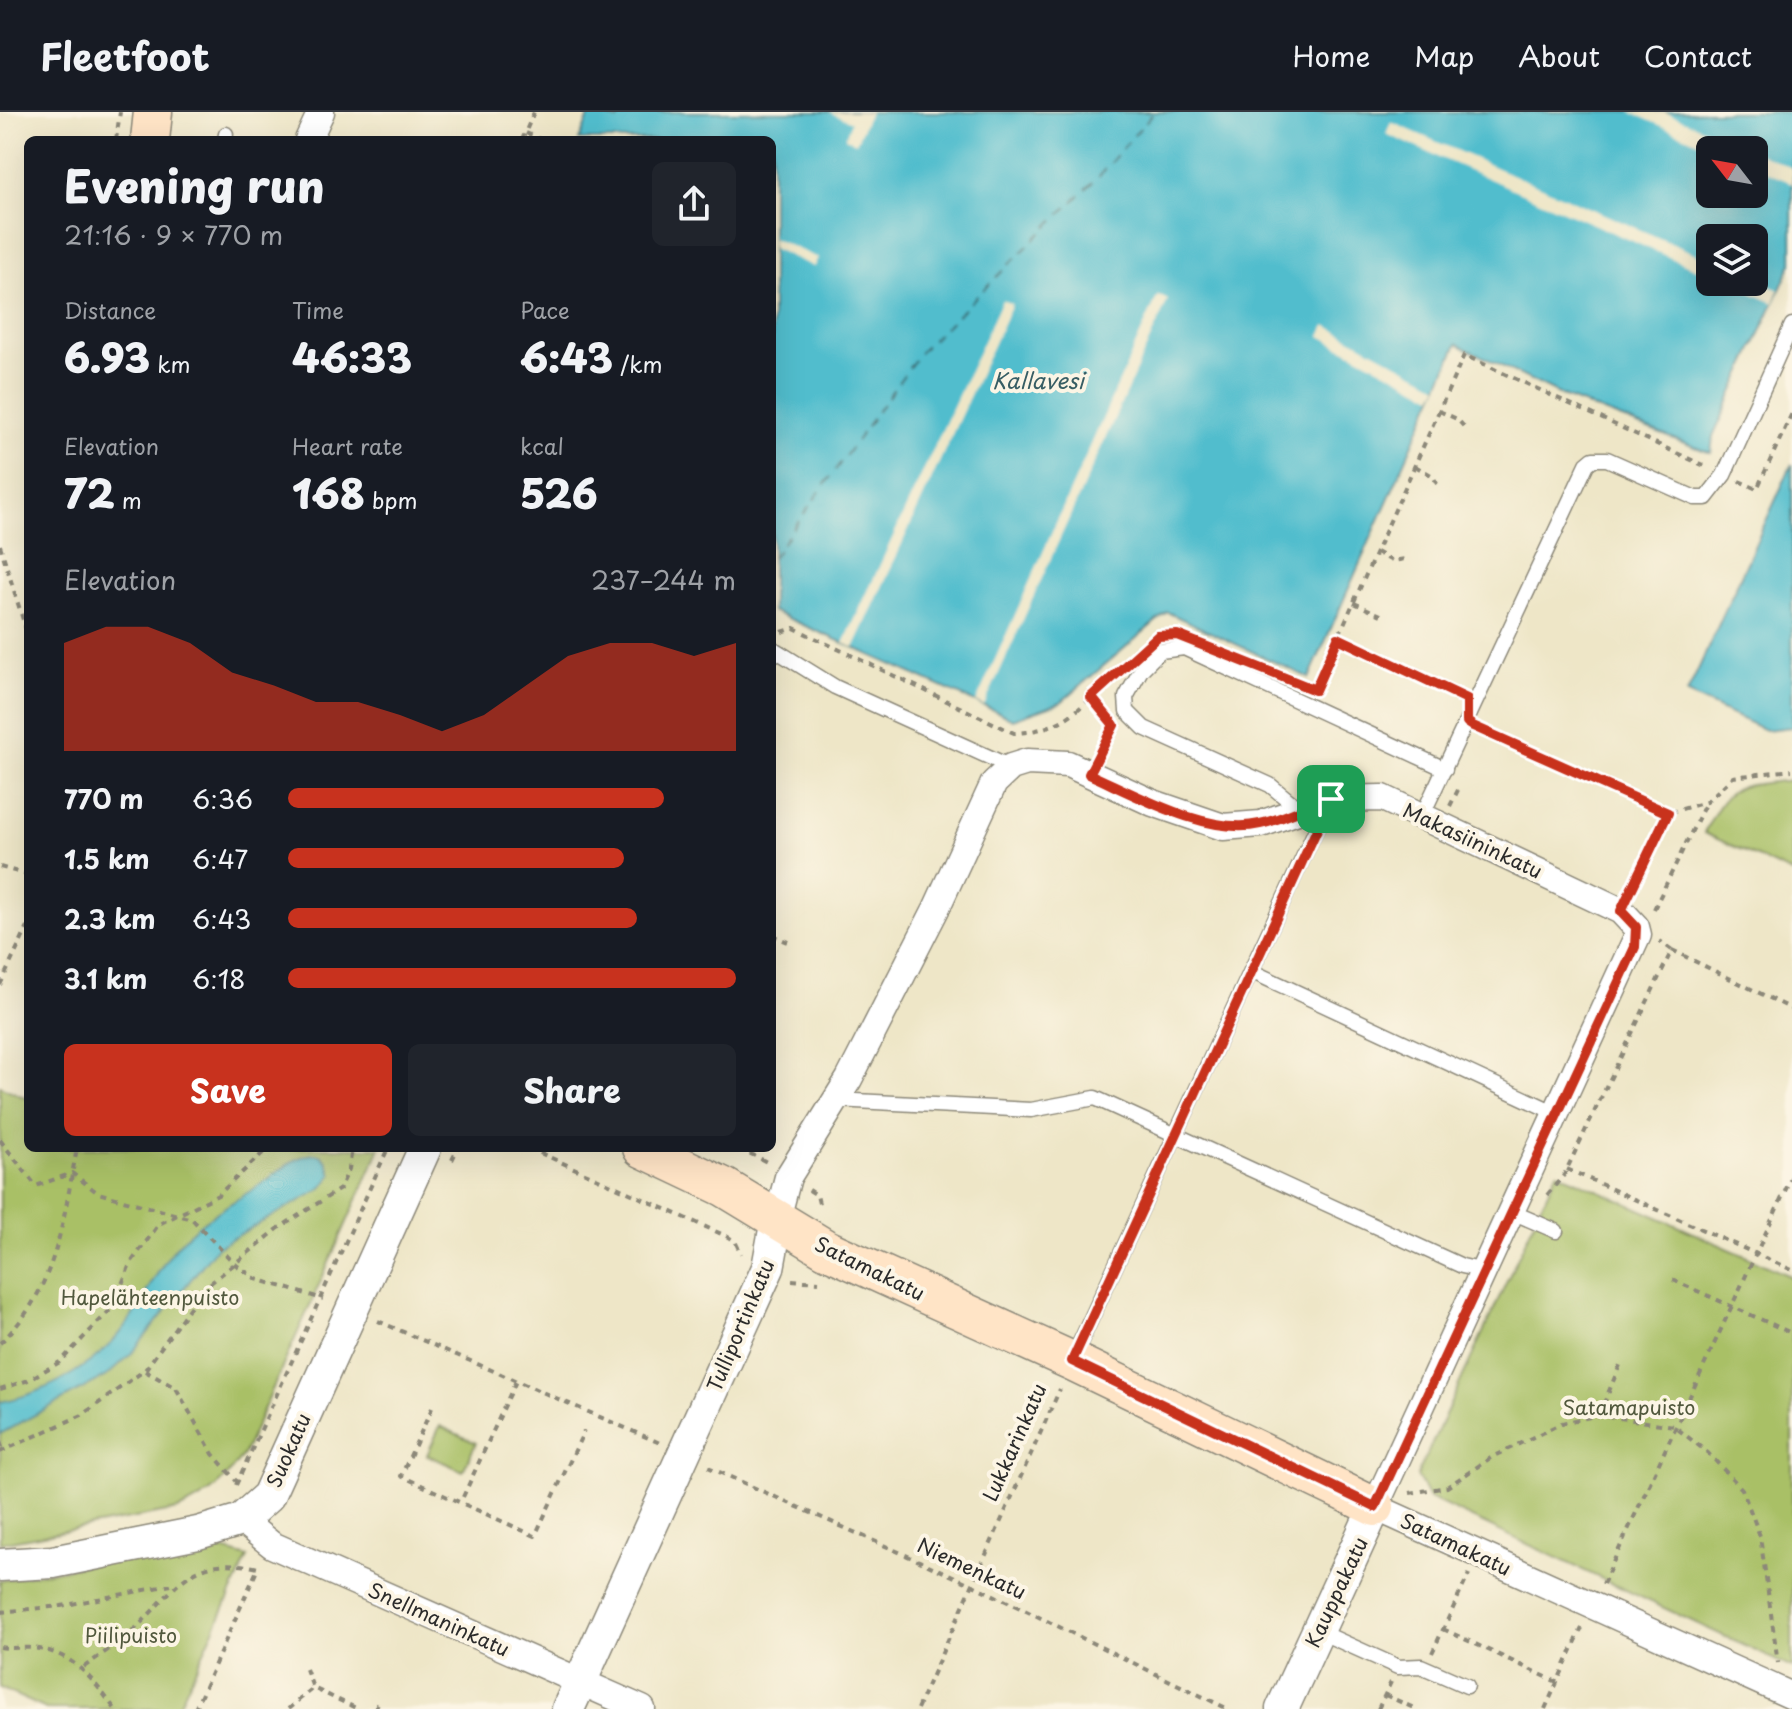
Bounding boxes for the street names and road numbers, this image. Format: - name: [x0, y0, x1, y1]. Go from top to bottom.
- street label: Makasiininkatu: [1398, 795, 1548, 885]
- street label: Satamakatu: [810, 1228, 930, 1308]
- street label: Tulliportinkatu: [699, 1254, 781, 1396]
- street label: Lukkarinkatu: [975, 1378, 1053, 1506]
- street label: Suokatu: [258, 1408, 318, 1492]
- street label: Satamakatu: [1396, 1505, 1516, 1583]
- street label: Niemenkatu: [913, 1530, 1031, 1606]
- street label: Kauppakatu: [1297, 1532, 1375, 1652]
- street label: Snellmaninkatu: [363, 1574, 515, 1664]

